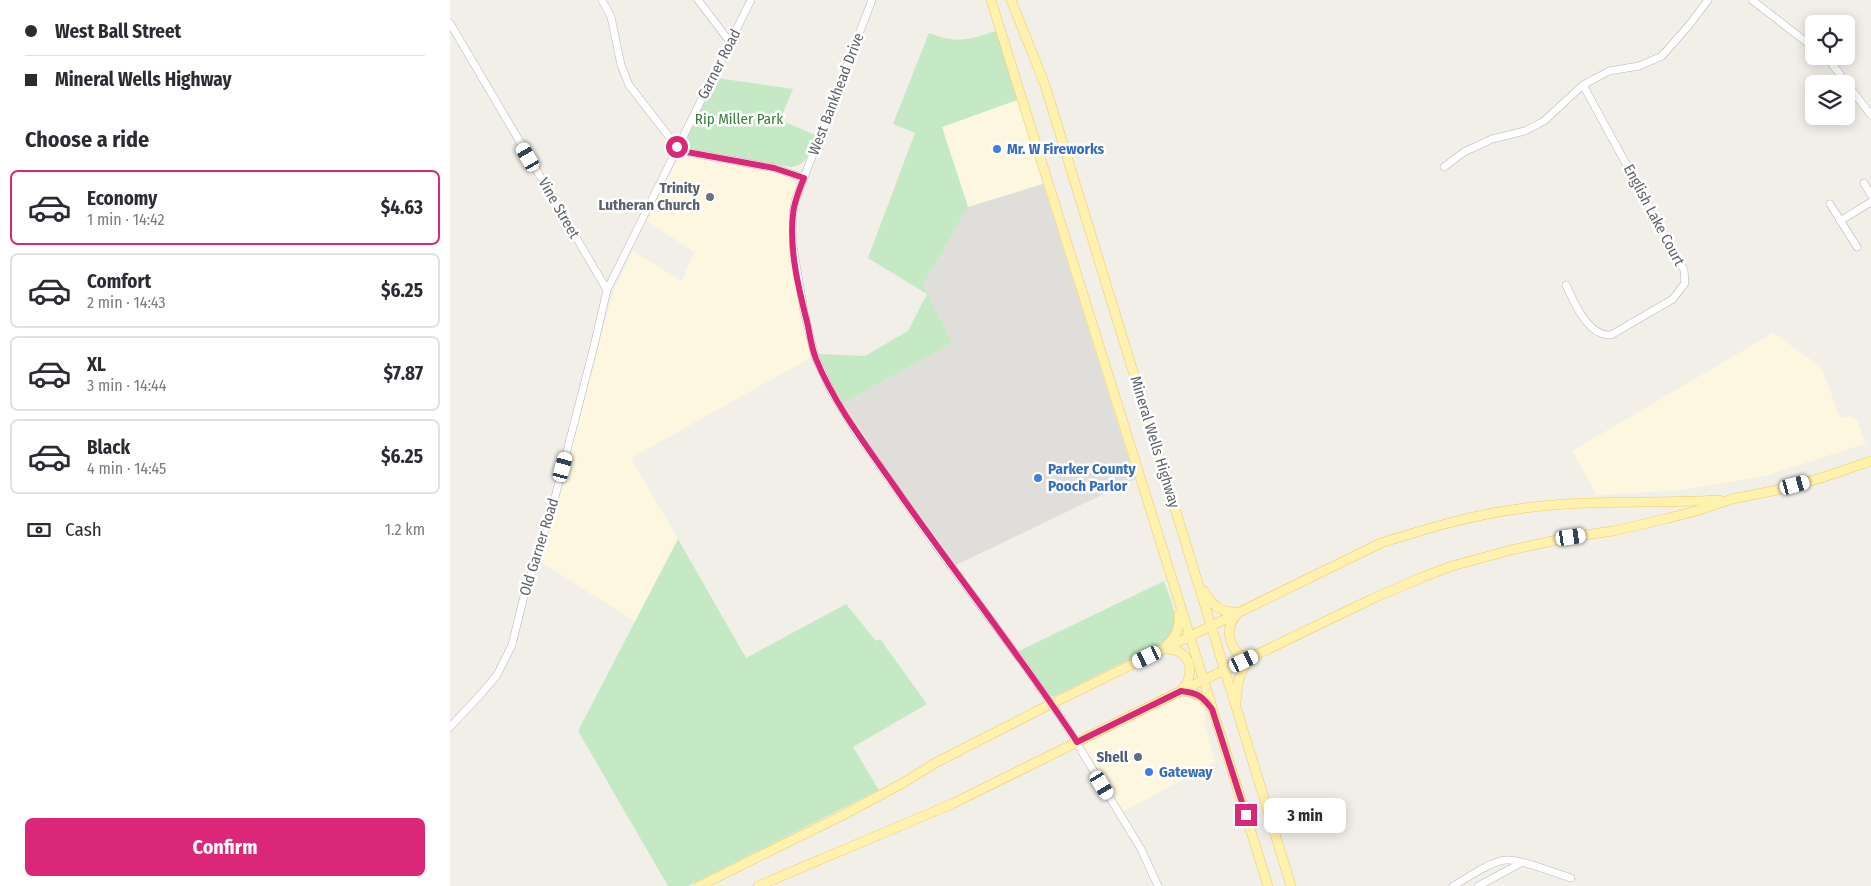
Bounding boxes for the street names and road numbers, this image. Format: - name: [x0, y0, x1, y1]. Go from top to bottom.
- street label: Garner Road: [694, 26, 744, 102]
- street label: West Bankhead Drive: [804, 30, 868, 158]
- street label: English Lake Court: [1620, 161, 1688, 269]
- street label: Vine Street: [534, 174, 584, 242]
- street label: Mineral Wells Highway: [1126, 374, 1184, 510]
- street label: Old Garner Road: [516, 496, 562, 598]

